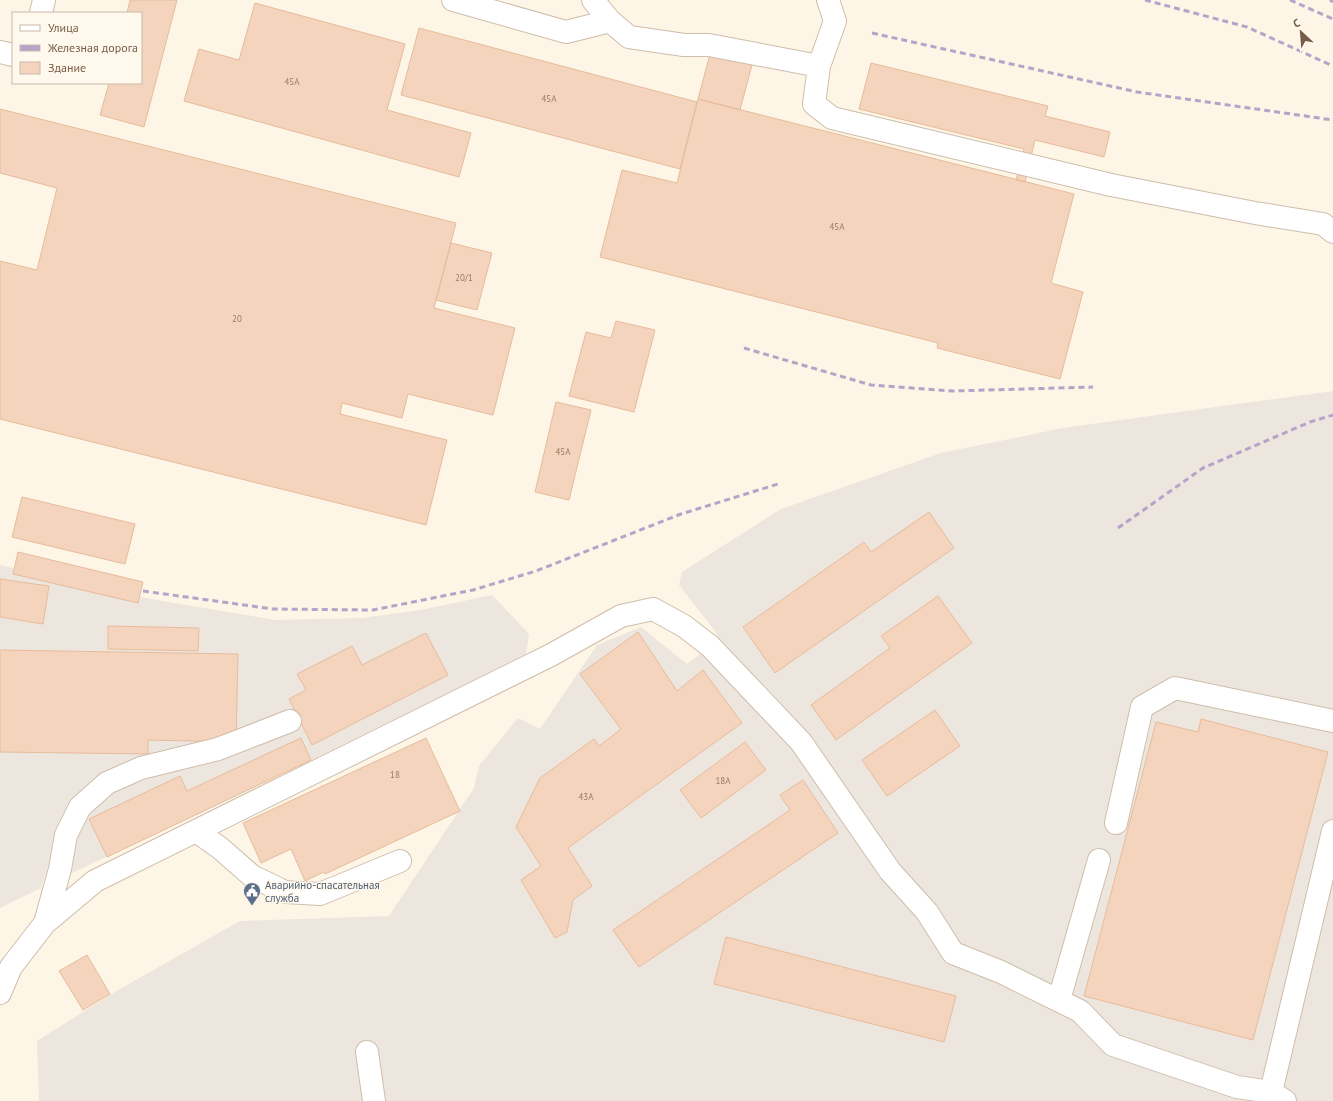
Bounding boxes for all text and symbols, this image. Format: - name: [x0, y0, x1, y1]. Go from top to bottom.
- legend: [12, 12, 142, 84]
- north arrow: [1281, 12, 1321, 52]
- text: С: [1291, 15, 1302, 31]
- text: Улица: [48, 20, 79, 35]
- text: Железная дорога: [47, 40, 138, 55]
- text: Здание: [48, 60, 86, 75]
- house number: 45А: [284, 76, 300, 87]
- house number: 45А: [541, 93, 557, 104]
- house number: 45А: [829, 221, 845, 232]
- house number: 20/1: [455, 272, 473, 283]
- house number: 20: [232, 313, 242, 324]
- house number: 45А: [555, 446, 571, 457]
- house number: 18: [390, 769, 400, 780]
- house number: 18А: [715, 775, 731, 786]
- house number: 43А: [578, 791, 594, 802]
- place label: Аварийно-спасательная служба: [265, 878, 380, 905]
- public building icon: Аварийно-спасательная служба: [242, 881, 262, 906]

